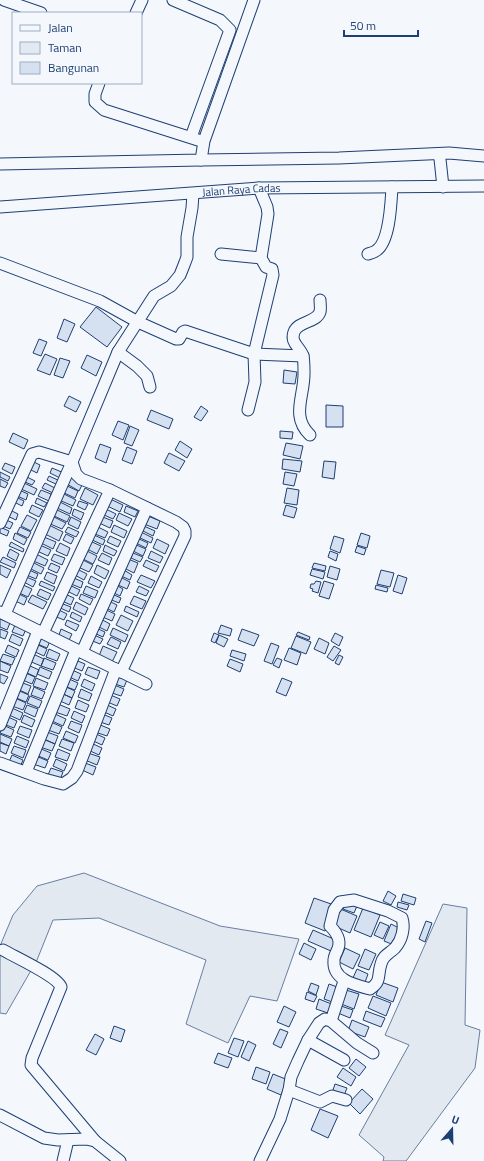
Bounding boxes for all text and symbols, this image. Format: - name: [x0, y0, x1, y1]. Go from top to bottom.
- legend: [12, 12, 142, 84]
- scale bar: [344, 12, 418, 38]
- text: 50 m: [350, 16, 376, 35]
- text: Jalan: [48, 18, 73, 37]
- text: Taman: [48, 38, 82, 57]
- text: Bangunan: [48, 58, 99, 77]
- street label: Jalan Raya Cadas: [202, 180, 281, 200]
- north arrow: [432, 1109, 472, 1149]
- text: U: [449, 1111, 462, 1128]

